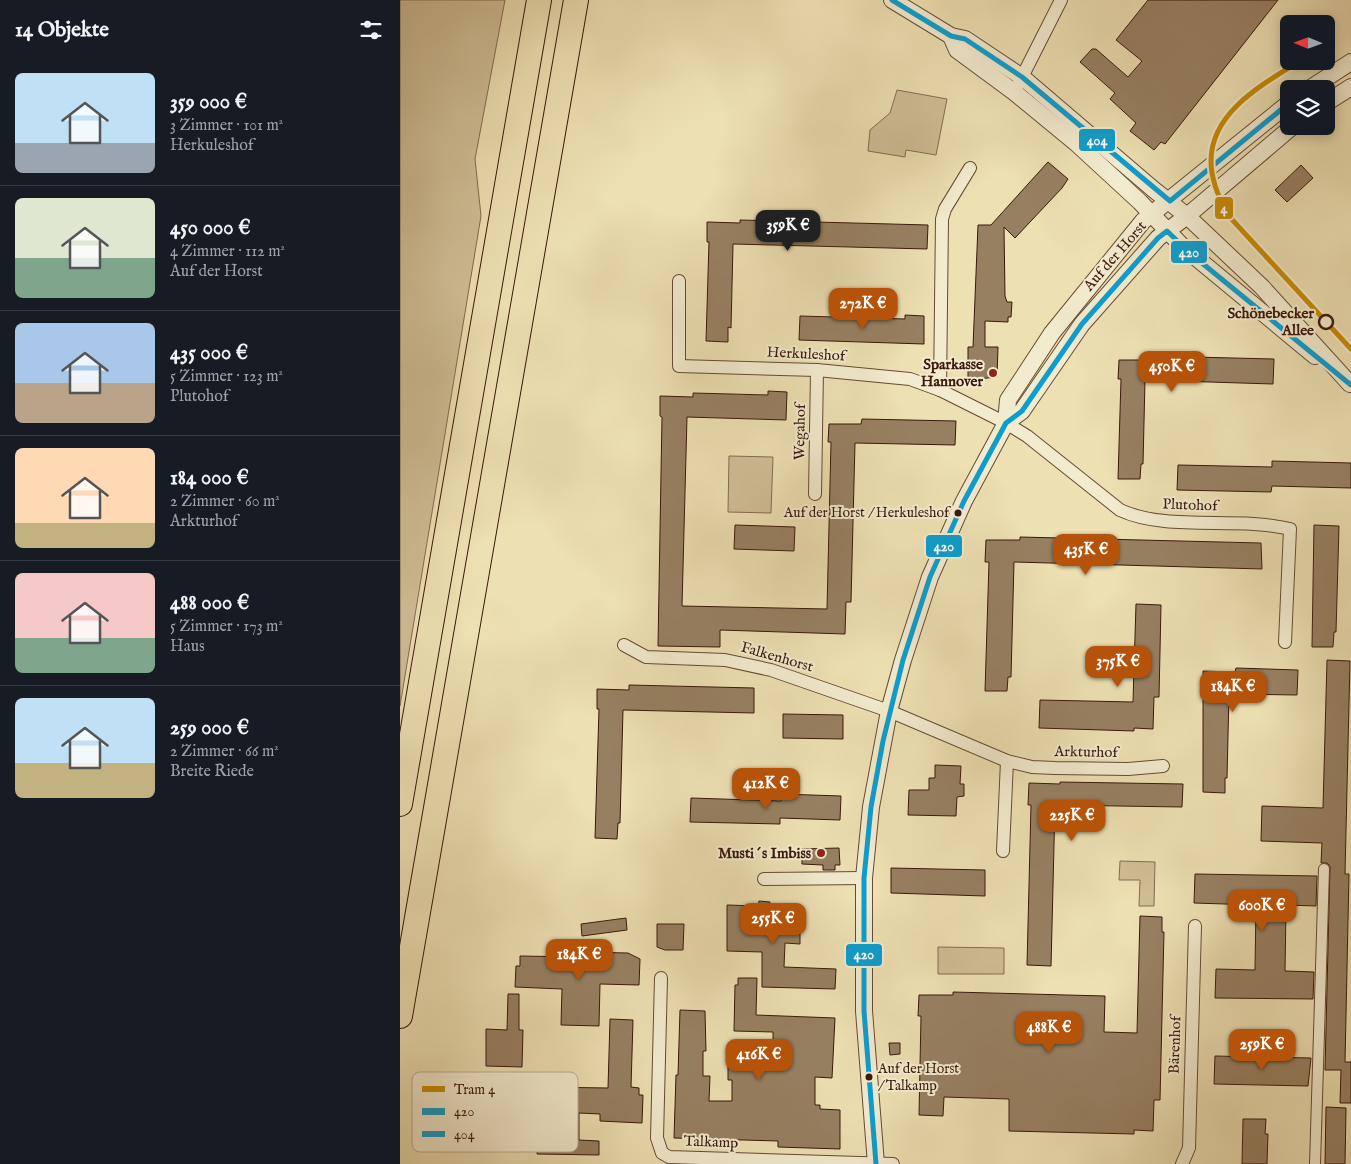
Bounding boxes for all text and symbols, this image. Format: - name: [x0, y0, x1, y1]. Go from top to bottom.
- north arrow: [1280, 15, 1335, 70]
- map controls: [1280, 15, 1335, 135]
- icon: filters: [357, 16, 385, 44]
- text: 14 Objekte: [15, 17, 109, 44]
- button: layers: [1280, 80, 1335, 135]
- text: 359 000 €: [170, 89, 247, 116]
- icon: home: [55, 93, 115, 153]
- text: 3 Zimmer · 101 m²: [170, 116, 283, 136]
- line badge: 404: [1078, 128, 1116, 152]
- text: 404: [1087, 132, 1108, 150]
- text: Herkuleshof: [170, 136, 254, 156]
- line badge: 4: [1214, 196, 1234, 220]
- text: 4: [1221, 200, 1229, 218]
- pin: 359K €: [747, 210, 829, 252]
- text: 450 000 €: [170, 215, 250, 242]
- text: 359K €: [766, 216, 810, 236]
- street label: Auf der Horst: [1079, 217, 1151, 296]
- icon: home: [55, 218, 115, 278]
- line badge: 420: [1170, 240, 1208, 264]
- text: 4 Zimmer · 112 m²: [170, 242, 285, 262]
- text: 420: [1179, 244, 1199, 262]
- text: Auf der Horst: [170, 262, 263, 282]
- pin: 272K €: [822, 288, 904, 330]
- text: 272K €: [840, 294, 886, 314]
- place label: Schönebecker Allee: [1227, 304, 1314, 340]
- marker: Schönebecker Allee: [1318, 314, 1334, 330]
- text: 435 000 €: [170, 340, 248, 367]
- street label: Herkuleshof: [766, 342, 848, 366]
- icon: home: [55, 343, 115, 403]
- pin: 450K €: [1131, 350, 1213, 393]
- place label: Sparkasse Hannover: [921, 355, 983, 391]
- text: 450K €: [1149, 357, 1195, 377]
- text: 5 Zimmer · 123 m²: [170, 367, 283, 387]
- marker: Sparkasse Hannover: [987, 367, 999, 379]
- text: Plutohof: [170, 387, 229, 407]
- street label: Wegahof: [790, 401, 810, 460]
- text: 184 000 €: [170, 465, 249, 492]
- icon: home: [55, 468, 115, 528]
- text: 2 Zimmer · 60 m²: [170, 492, 280, 512]
- street label: Plutohof: [1162, 495, 1220, 516]
- place label: Auf der Horst / Herkuleshof: [783, 504, 952, 522]
- marker: Auf der Horst / Herkuleshof: [953, 508, 963, 518]
- text: Arkturhof: [170, 512, 238, 532]
- line badge: 420: [925, 534, 963, 558]
- pin: 435K €: [1045, 534, 1127, 576]
- text: 420: [934, 538, 954, 556]
- text: 435K €: [1064, 540, 1108, 560]
- text: 488 000 €: [170, 590, 249, 617]
- icon: home: [55, 593, 115, 653]
- text: 5 Zimmer · 173 m²: [170, 617, 283, 637]
- text: Haus: [170, 637, 205, 657]
- street label: Falkenhorst: [739, 638, 815, 676]
- pin: 375K €: [1077, 646, 1159, 688]
- text: 375K €: [1096, 652, 1140, 672]
- pin: 184K €: [1192, 670, 1274, 713]
- text: 184K €: [1211, 677, 1255, 697]
- text: 259 000 €: [170, 715, 249, 742]
- icon: home: [55, 718, 115, 778]
- text: 2 Zimmer · 66 m²: [170, 742, 279, 762]
- street label: Arkturhof: [1053, 742, 1120, 762]
- text: Breite Riede: [170, 762, 254, 782]
- pin: 412K €: [725, 768, 807, 810]
- text: 412K €: [743, 774, 789, 794]
- pin: 225K €: [1031, 800, 1113, 842]
- text: 225K €: [1049, 806, 1095, 826]
- place label: Musti´s Imbiss: [718, 844, 812, 863]
- marker: Musti´s Imbiss: [815, 847, 827, 859]
- pin: 600K €: [1221, 890, 1303, 932]
- text: 600K €: [1239, 896, 1285, 916]
- pin: 255K €: [732, 902, 814, 945]
- text: 255K €: [751, 909, 795, 929]
- pin: 184K €: [538, 938, 620, 981]
- line badge: 420: [845, 943, 883, 967]
- text: 184K €: [557, 945, 601, 965]
- text: 420: [854, 946, 874, 964]
- pin: 488K €: [1008, 1012, 1090, 1054]
- street label: Bärenhof: [1164, 1013, 1186, 1074]
- text: 488K €: [1027, 1018, 1071, 1038]
- pin: 259K €: [1221, 1028, 1303, 1071]
- text: 259K €: [1240, 1035, 1284, 1055]
- pin: 416K €: [718, 1038, 800, 1081]
- text: 416K €: [737, 1045, 782, 1065]
- place label: Auf der Horst / Talkamp: [877, 1060, 959, 1095]
- legend: [412, 1072, 578, 1152]
- marker: Auf der Horst / Talkamp: [864, 1072, 874, 1082]
- text: Tram 4: [454, 1081, 495, 1099]
- text: 420: [454, 1103, 474, 1121]
- text: 404: [454, 1126, 475, 1144]
- street label: Talkamp: [683, 1132, 739, 1152]

